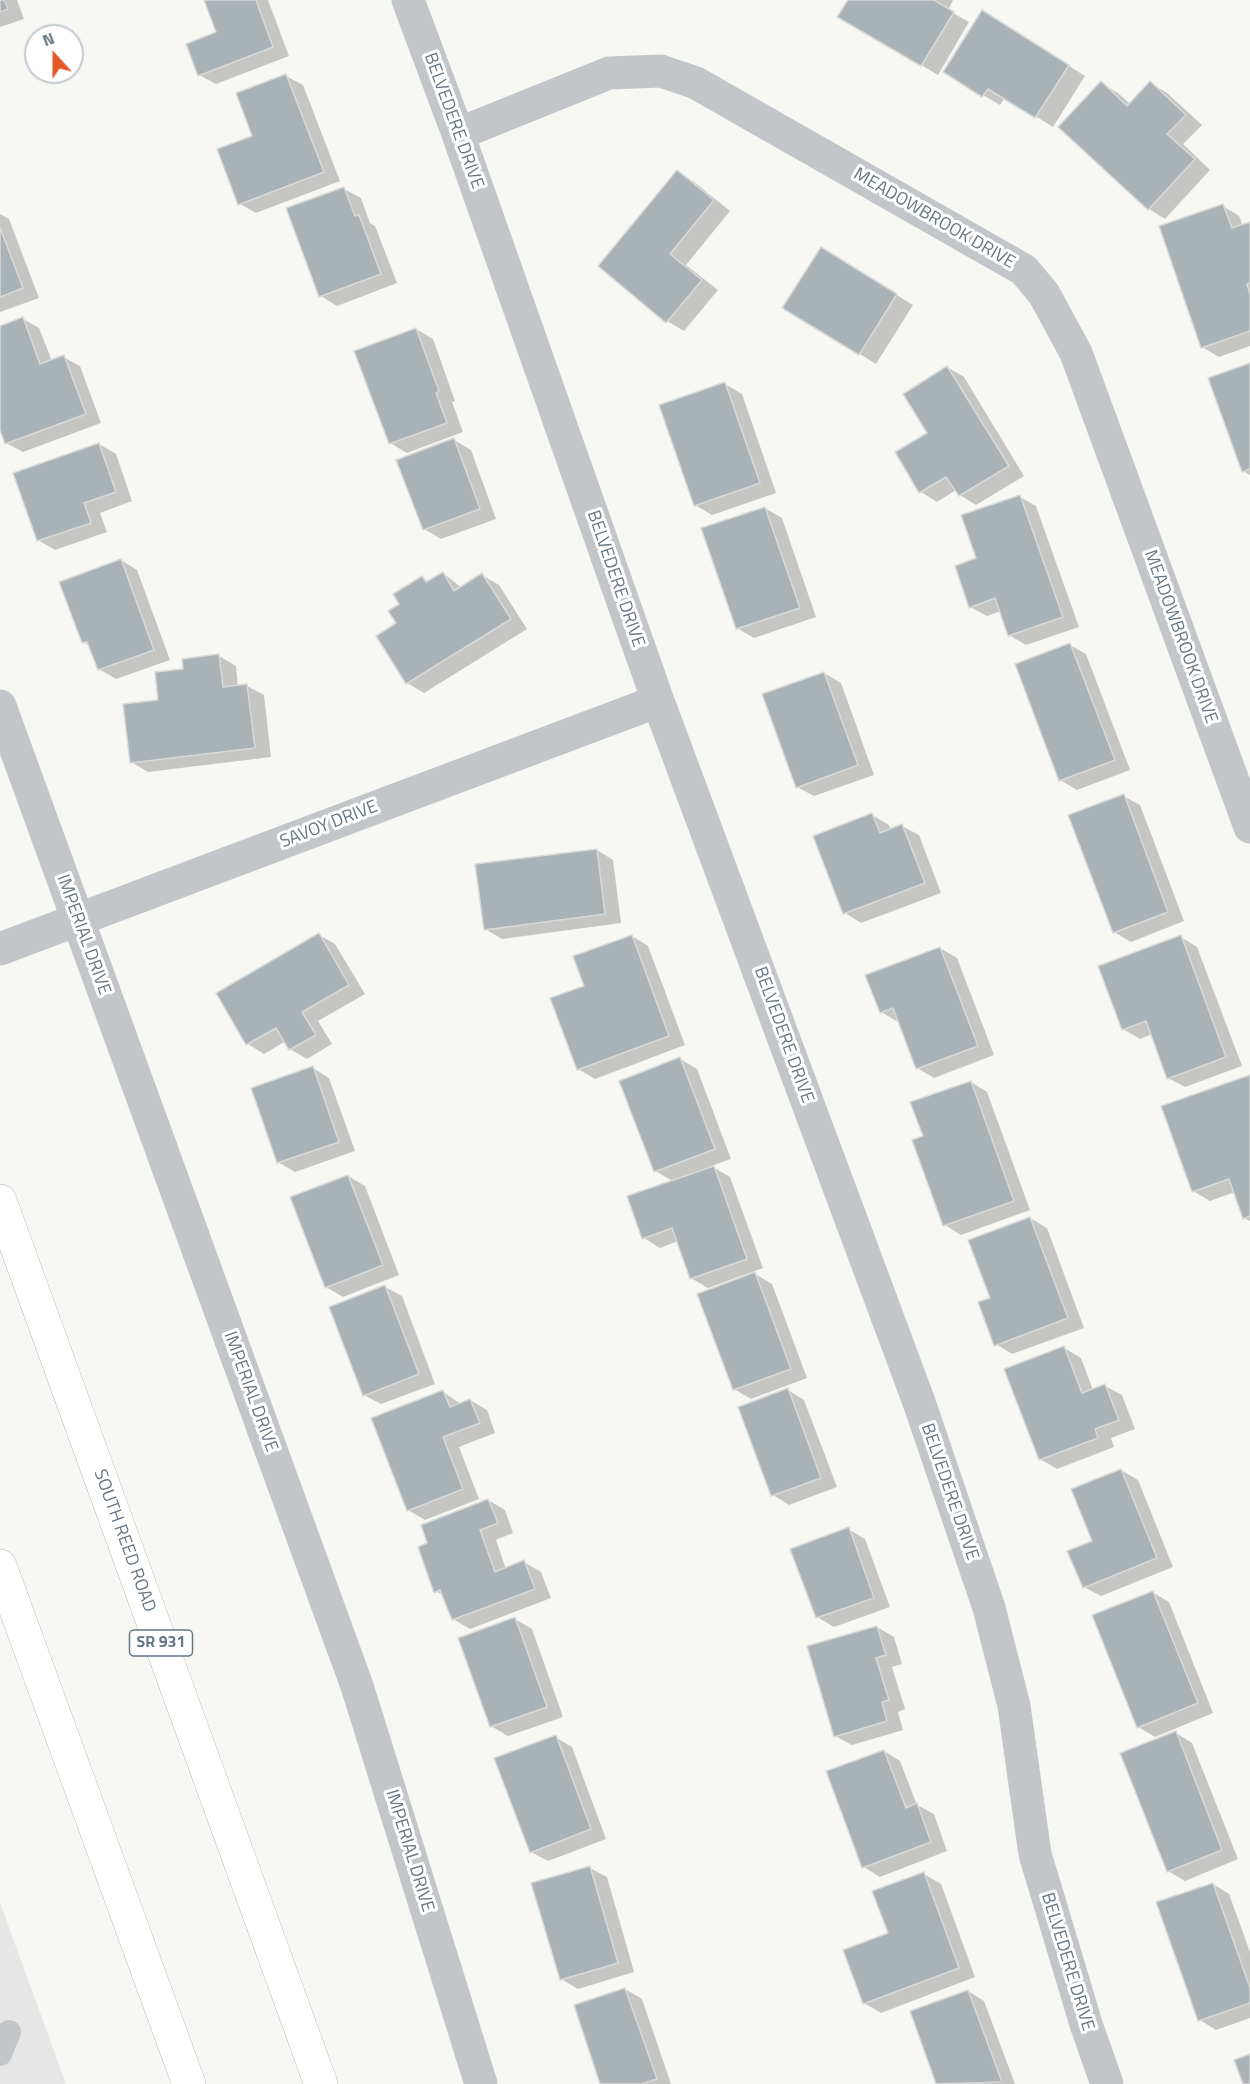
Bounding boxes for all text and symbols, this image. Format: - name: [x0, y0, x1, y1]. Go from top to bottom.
- north arrow: [24, 24, 84, 84]
- text: N: [39, 26, 58, 52]
- street label: BELVEDERE DRIVE: [418, 50, 488, 192]
- street label: MEADOWBROOK DRIVE: [849, 164, 1019, 274]
- street label: BELVEDERE DRIVE: [581, 508, 649, 650]
- street label: MEADOWBROOK DRIVE: [1139, 547, 1221, 727]
- street label: SAVOY DRIVE: [277, 797, 381, 853]
- street label: IMPERIAL DRIVE: [51, 872, 115, 998]
- street label: BELVEDERE DRIVE: [748, 964, 818, 1106]
- street label: IMPERIAL DRIVE: [218, 1329, 282, 1455]
- street label: BELVEDERE DRIVE: [915, 1421, 983, 1563]
- street label: SOUTH REED ROAD: [88, 1467, 160, 1615]
- road number: SR 931: [130, 1630, 192, 1656]
- street label: IMPERIAL DRIVE: [380, 1787, 438, 1915]
- street label: BELVEDERE DRIVE: [1036, 1890, 1098, 2034]

